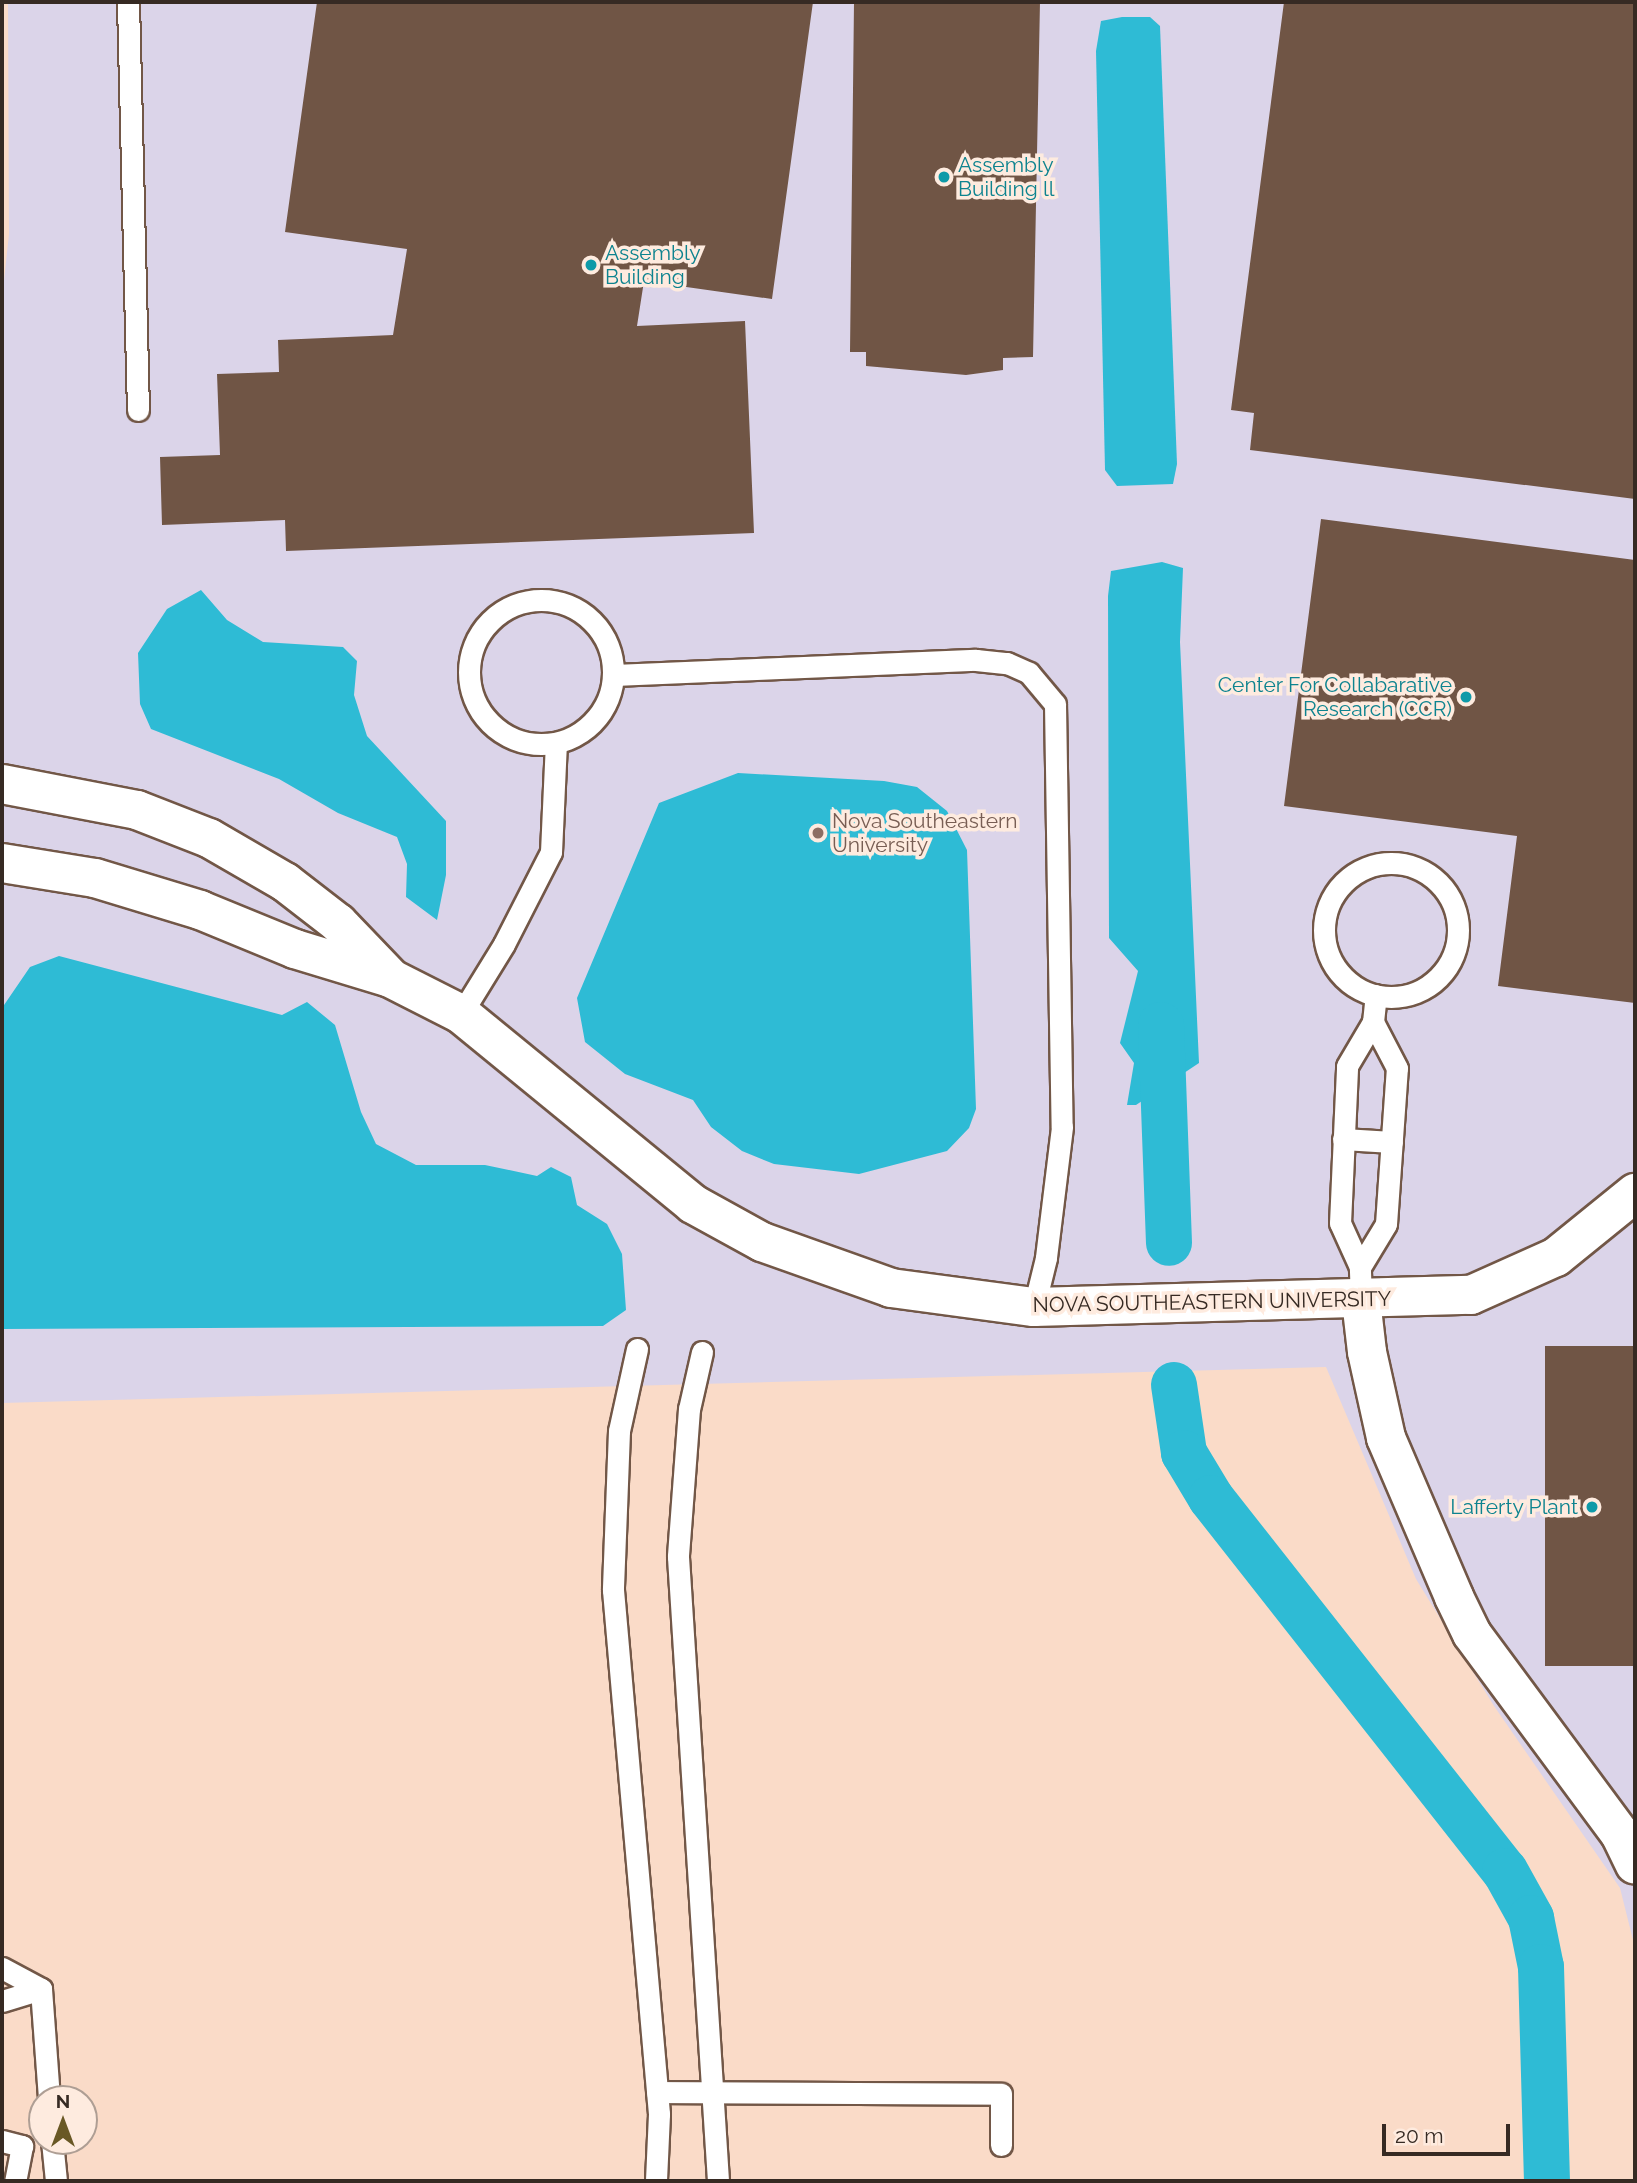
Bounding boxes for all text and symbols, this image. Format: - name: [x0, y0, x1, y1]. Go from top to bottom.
- place label: Assembly Building ll: [958, 152, 1054, 202]
- marker: Assembly Building ll: [936, 169, 952, 185]
- place label: Assembly Building: [605, 240, 701, 290]
- marker: Assembly Building: [583, 257, 599, 273]
- place label: Center For Collabarative Research (CCR): [1217, 672, 1452, 722]
- marker: Center For Collabarative Research (CCR): [1458, 689, 1474, 705]
- place label: Nova Southeastern University: [832, 808, 1018, 858]
- marker: Nova Southeastern University: [810, 825, 826, 841]
- street label: NOVA SOUTHEASTERN UNIVERSITY: [1032, 1286, 1392, 1318]
- place label: Lafferty Plant: [1450, 1494, 1578, 1520]
- marker: Lafferty Plant: [1584, 1499, 1600, 1515]
- north arrow: [28, 2085, 98, 2155]
- text: N: [56, 2090, 70, 2112]
- scale bar: [1385, 2110, 1513, 2154]
- text: 20 m: [1395, 2123, 1443, 2148]

